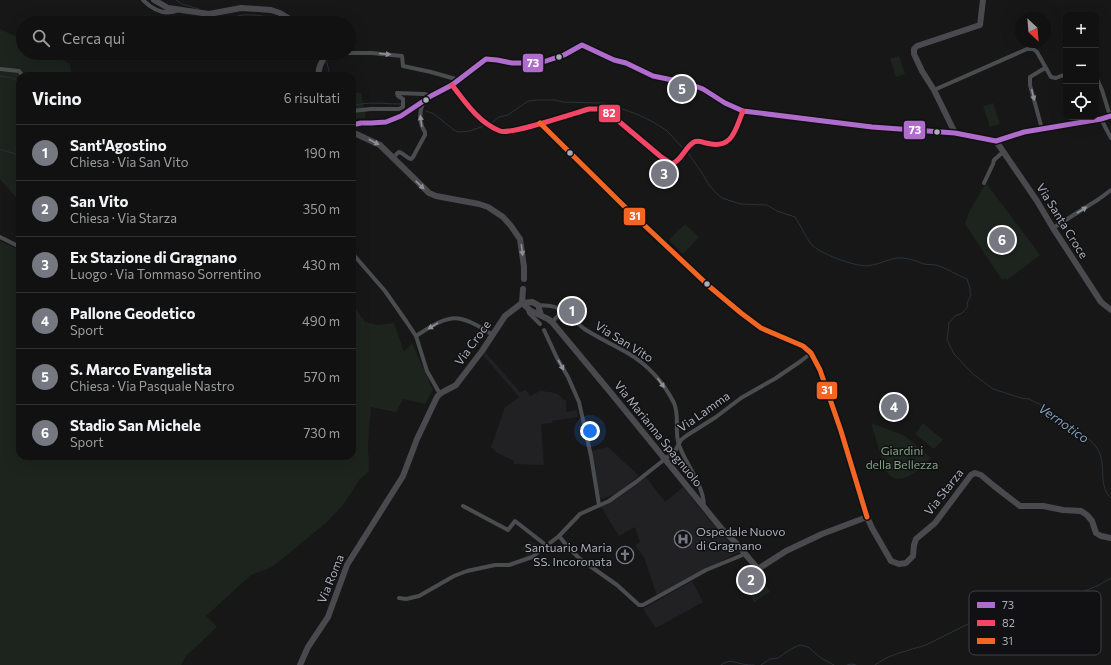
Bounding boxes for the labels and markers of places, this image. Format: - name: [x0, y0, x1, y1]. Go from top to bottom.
- unlabelled marker: [554, 52, 564, 62]
- pin: 5: [669, 74, 695, 104]
- unlabelled marker: [421, 95, 431, 105]
- unlabelled marker: [932, 127, 942, 137]
- unlabelled marker: [565, 148, 575, 158]
- pin: 3: [651, 159, 677, 189]
- pin: 6: [989, 225, 1015, 255]
- unlabelled marker: [702, 279, 712, 289]
- pin: 1: [559, 296, 585, 326]
- pin: 4: [881, 392, 907, 422]
- place label: Ospedale Nuovo di Gragnano: [696, 524, 785, 552]
- hospital icon: Ospedale Nuovo di Gragnano: [673, 529, 693, 549]
- place label: Santuario Maria SS. Incoronata: [525, 540, 612, 568]
- church icon: Santuario Maria SS. Incoronata: [615, 545, 635, 565]
- pin: 2: [738, 565, 764, 595]

